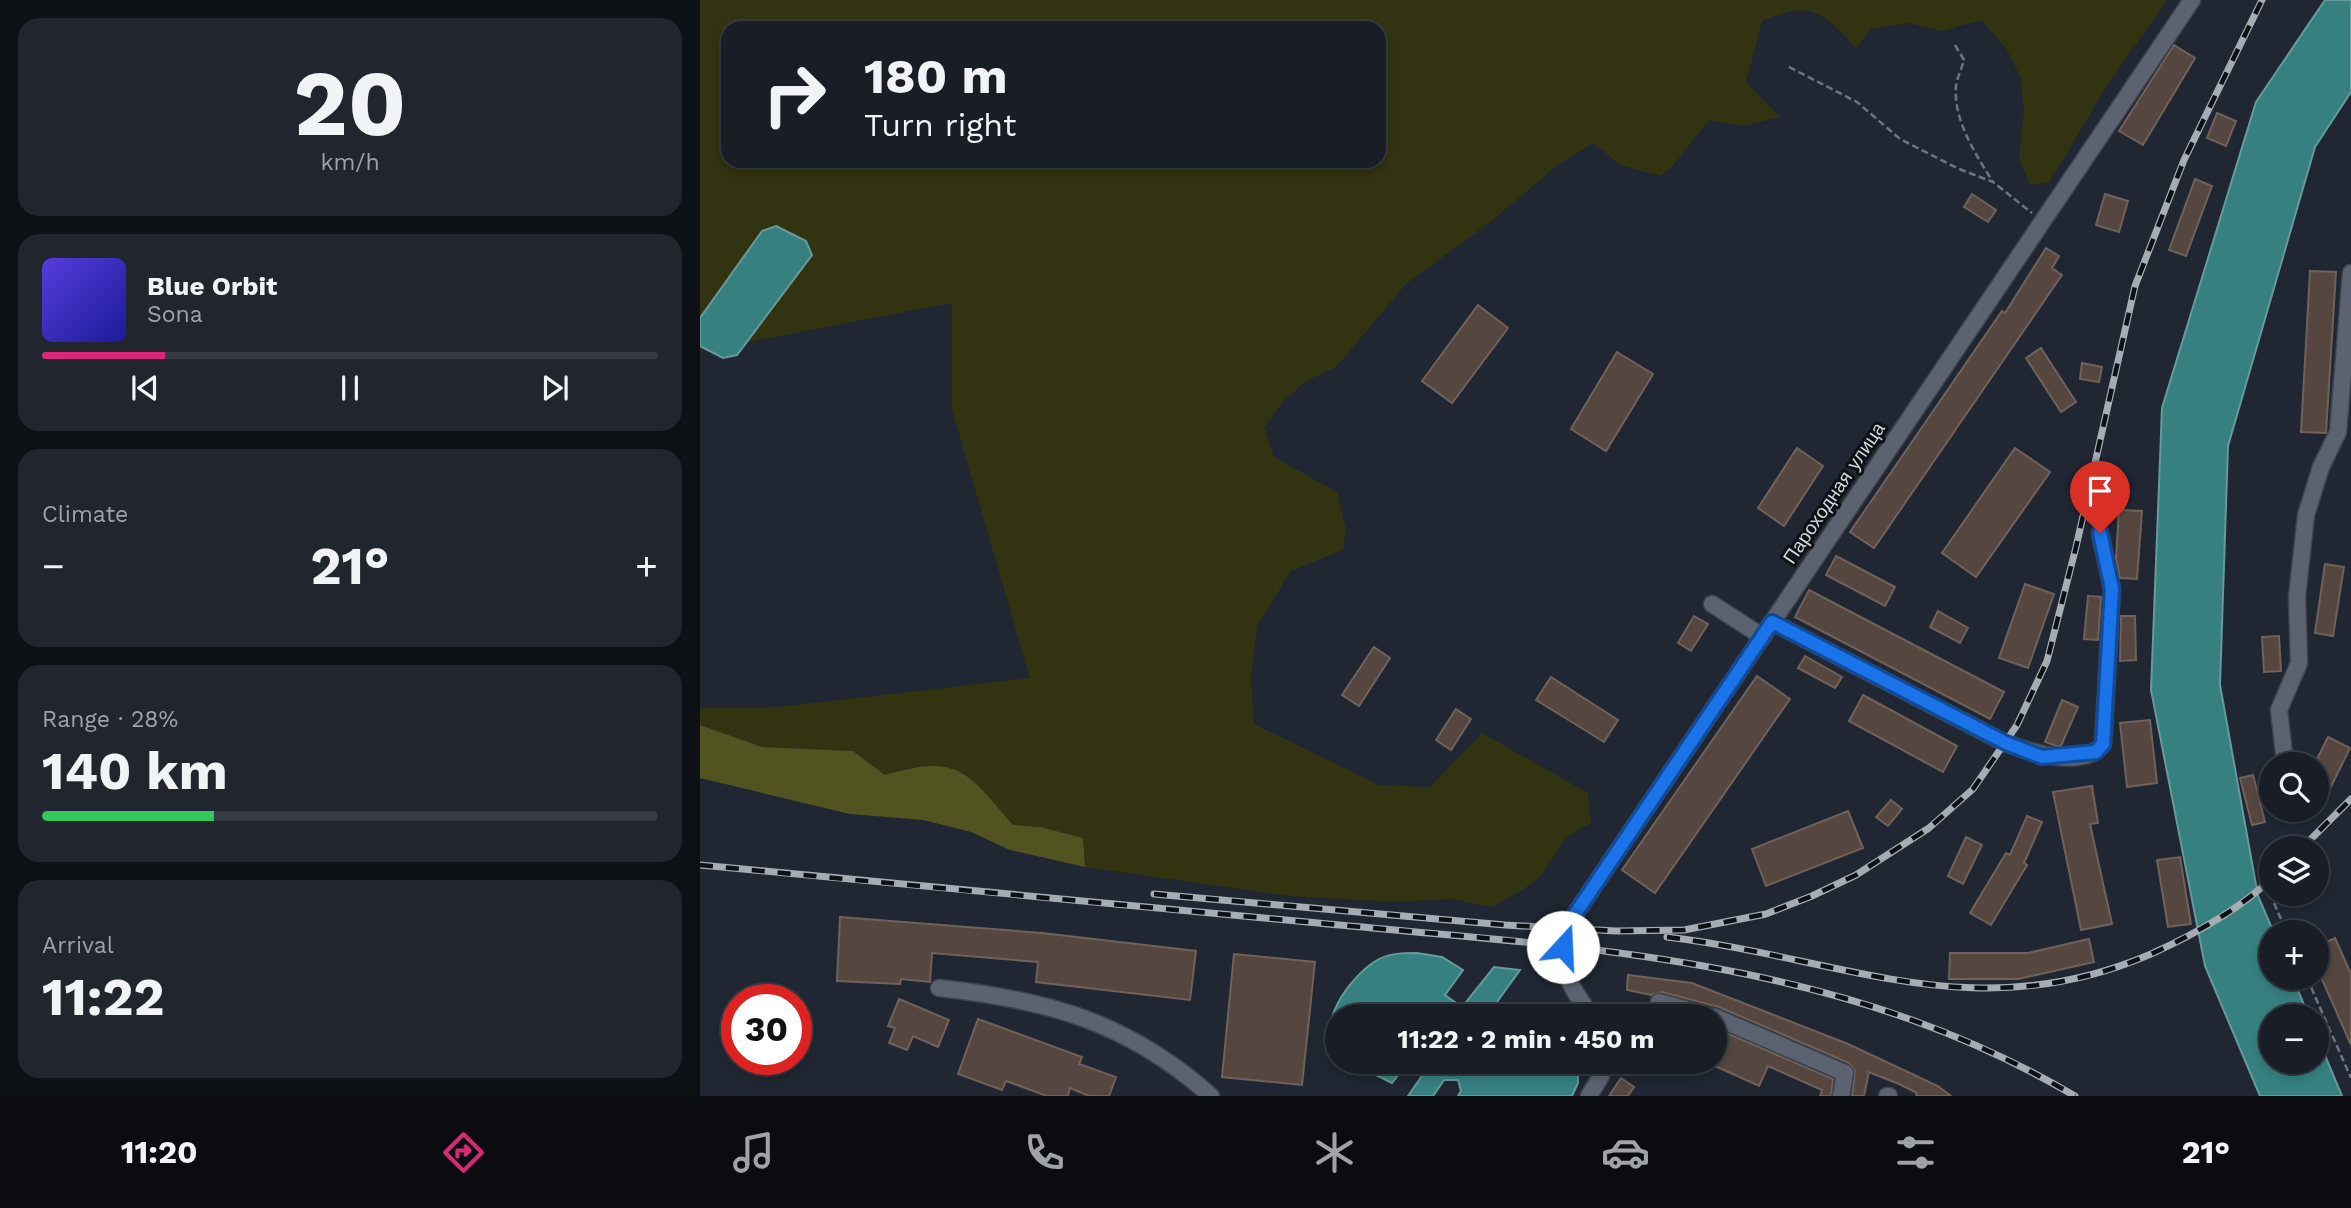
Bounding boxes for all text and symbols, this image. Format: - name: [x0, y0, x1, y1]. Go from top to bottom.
- text: 180 m: [864, 47, 1008, 105]
- icon: right: [749, 49, 840, 140]
- text: 20: [294, 50, 406, 157]
- text: Turn right: [864, 106, 1016, 144]
- text: km/h: [320, 149, 380, 176]
- text: Blue Orbit: [147, 271, 277, 301]
- text: Sona: [147, 301, 203, 328]
- icon: previous: [126, 369, 164, 407]
- icon: pause: [331, 369, 369, 407]
- icon: next: [536, 369, 574, 407]
- street label: Пароходная улица: [1778, 418, 1890, 568]
- pin: [2070, 461, 2130, 533]
- icon: arrive: [2081, 472, 2119, 510]
- text: Climate: [42, 501, 128, 528]
- text: 21°: [310, 536, 390, 597]
- text: −: [42, 544, 65, 588]
- text: +: [635, 544, 658, 588]
- text: Range · 28%: [42, 706, 178, 733]
- text: 140 km: [42, 741, 228, 802]
- map controls: [2259, 752, 2329, 1074]
- button: search: [2259, 752, 2329, 822]
- button: layers: [2259, 836, 2329, 906]
- position arrow: [1526, 910, 1600, 984]
- button: +: [2259, 920, 2329, 990]
- text: Arrival: [42, 932, 114, 959]
- text: 11:22: [42, 967, 165, 1028]
- speed limit sign: 30: [721, 984, 812, 1075]
- button: −: [2259, 1004, 2329, 1074]
- text: 11:22 · 2 min · 450 m: [1398, 1024, 1654, 1054]
- icon: directions: [439, 1128, 488, 1177]
- icon: music: [729, 1128, 778, 1177]
- icon: phone: [1020, 1128, 1069, 1177]
- icon: climate: [1310, 1128, 1359, 1177]
- icon: car: [1601, 1128, 1650, 1177]
- icon: filters: [1891, 1128, 1940, 1177]
- text: 11:20: [121, 1133, 198, 1171]
- text: 21°: [2181, 1133, 2230, 1171]

